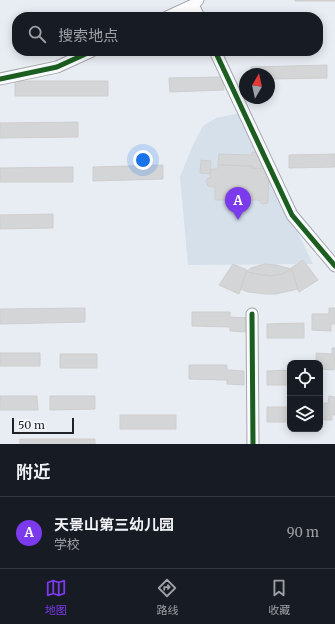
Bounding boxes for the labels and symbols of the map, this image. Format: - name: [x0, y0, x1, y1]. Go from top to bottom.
- north arrow: [239, 68, 275, 104]
- your location: [133, 150, 153, 170]
- pin: A: [225, 187, 251, 220]
- scale bar: [12, 416, 74, 435]

